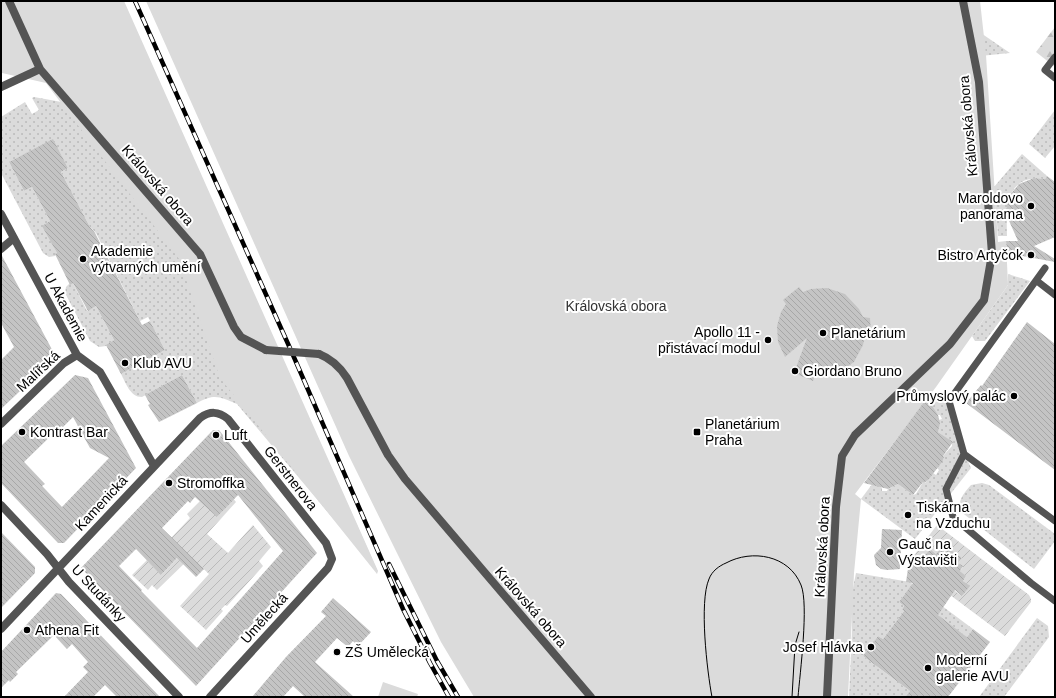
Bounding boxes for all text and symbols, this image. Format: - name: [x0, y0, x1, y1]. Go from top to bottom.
- street label: Královská obora: [956, 75, 980, 177]
- street label: Královská obora: [119, 142, 197, 229]
- place label: Maroldovo panorama: [958, 190, 1023, 222]
- marker: Maroldovo panorama: [1026, 201, 1036, 211]
- place label: Akademie výtvarných umění: [91, 243, 201, 275]
- place label: Bistro Artyčok: [937, 247, 1024, 263]
- marker: Bistro Artyčok: [1026, 250, 1036, 260]
- marker: Akademie výtvarných umění: [78, 254, 88, 264]
- street label: U Akademie: [41, 270, 91, 344]
- park label: Královská obora: [565, 298, 667, 314]
- place label: Apollo 11 - přistávací modul: [658, 324, 760, 356]
- place label: Planetárium: [831, 325, 906, 341]
- marker: Planetárium: [818, 328, 828, 338]
- marker: Apollo 11 - přistávací modul: [763, 335, 773, 345]
- street label: Malířská: [13, 347, 63, 395]
- place label: Klub AVU: [133, 355, 192, 371]
- marker: Klub AVU: [120, 358, 130, 368]
- place label: Giordano Bruno: [803, 363, 902, 379]
- marker: Giordano Bruno: [790, 366, 800, 376]
- place label: Průmyslový palác: [896, 388, 1006, 404]
- marker: Průmyslový palác: [1009, 391, 1019, 401]
- place label: Planetárium Praha: [705, 416, 780, 448]
- place label: Kontrast Bar: [30, 424, 108, 440]
- marker: Kontrast Bar: [17, 427, 27, 437]
- place label: Luft: [224, 427, 247, 443]
- marker: Planetárium Praha: [692, 427, 702, 437]
- marker: Luft: [211, 430, 221, 440]
- street label: Gerstnerova: [261, 443, 321, 513]
- street label: Kamenická: [72, 472, 131, 534]
- place label: Stromoffka: [177, 475, 245, 491]
- marker: Stromoffka: [164, 478, 174, 488]
- street label: Královská obora: [811, 496, 833, 598]
- place label: Tiskárna na Vzduchu: [916, 499, 990, 531]
- marker: Tiskárna na Vzduchu: [903, 510, 913, 520]
- place label: Gauč na Výstavišti: [898, 536, 957, 568]
- marker: Gauč na Výstavišti: [885, 547, 895, 557]
- street label: U Studánky: [68, 561, 130, 625]
- street label: Královská obora: [492, 564, 570, 651]
- street label: Umělecká: [237, 589, 291, 646]
- place label: Athena Fit: [35, 622, 99, 638]
- marker: Athena Fit: [22, 625, 32, 635]
- place label: Josef Hlávka: [783, 639, 863, 655]
- marker: Josef Hlávka: [866, 642, 876, 652]
- place label: ZŠ Umělecká: [345, 644, 429, 660]
- marker: ZŠ Umělecká: [332, 647, 342, 657]
- place label: Moderní galerie AVU: [936, 652, 1009, 684]
- marker: Moderní galerie AVU: [923, 663, 933, 673]

